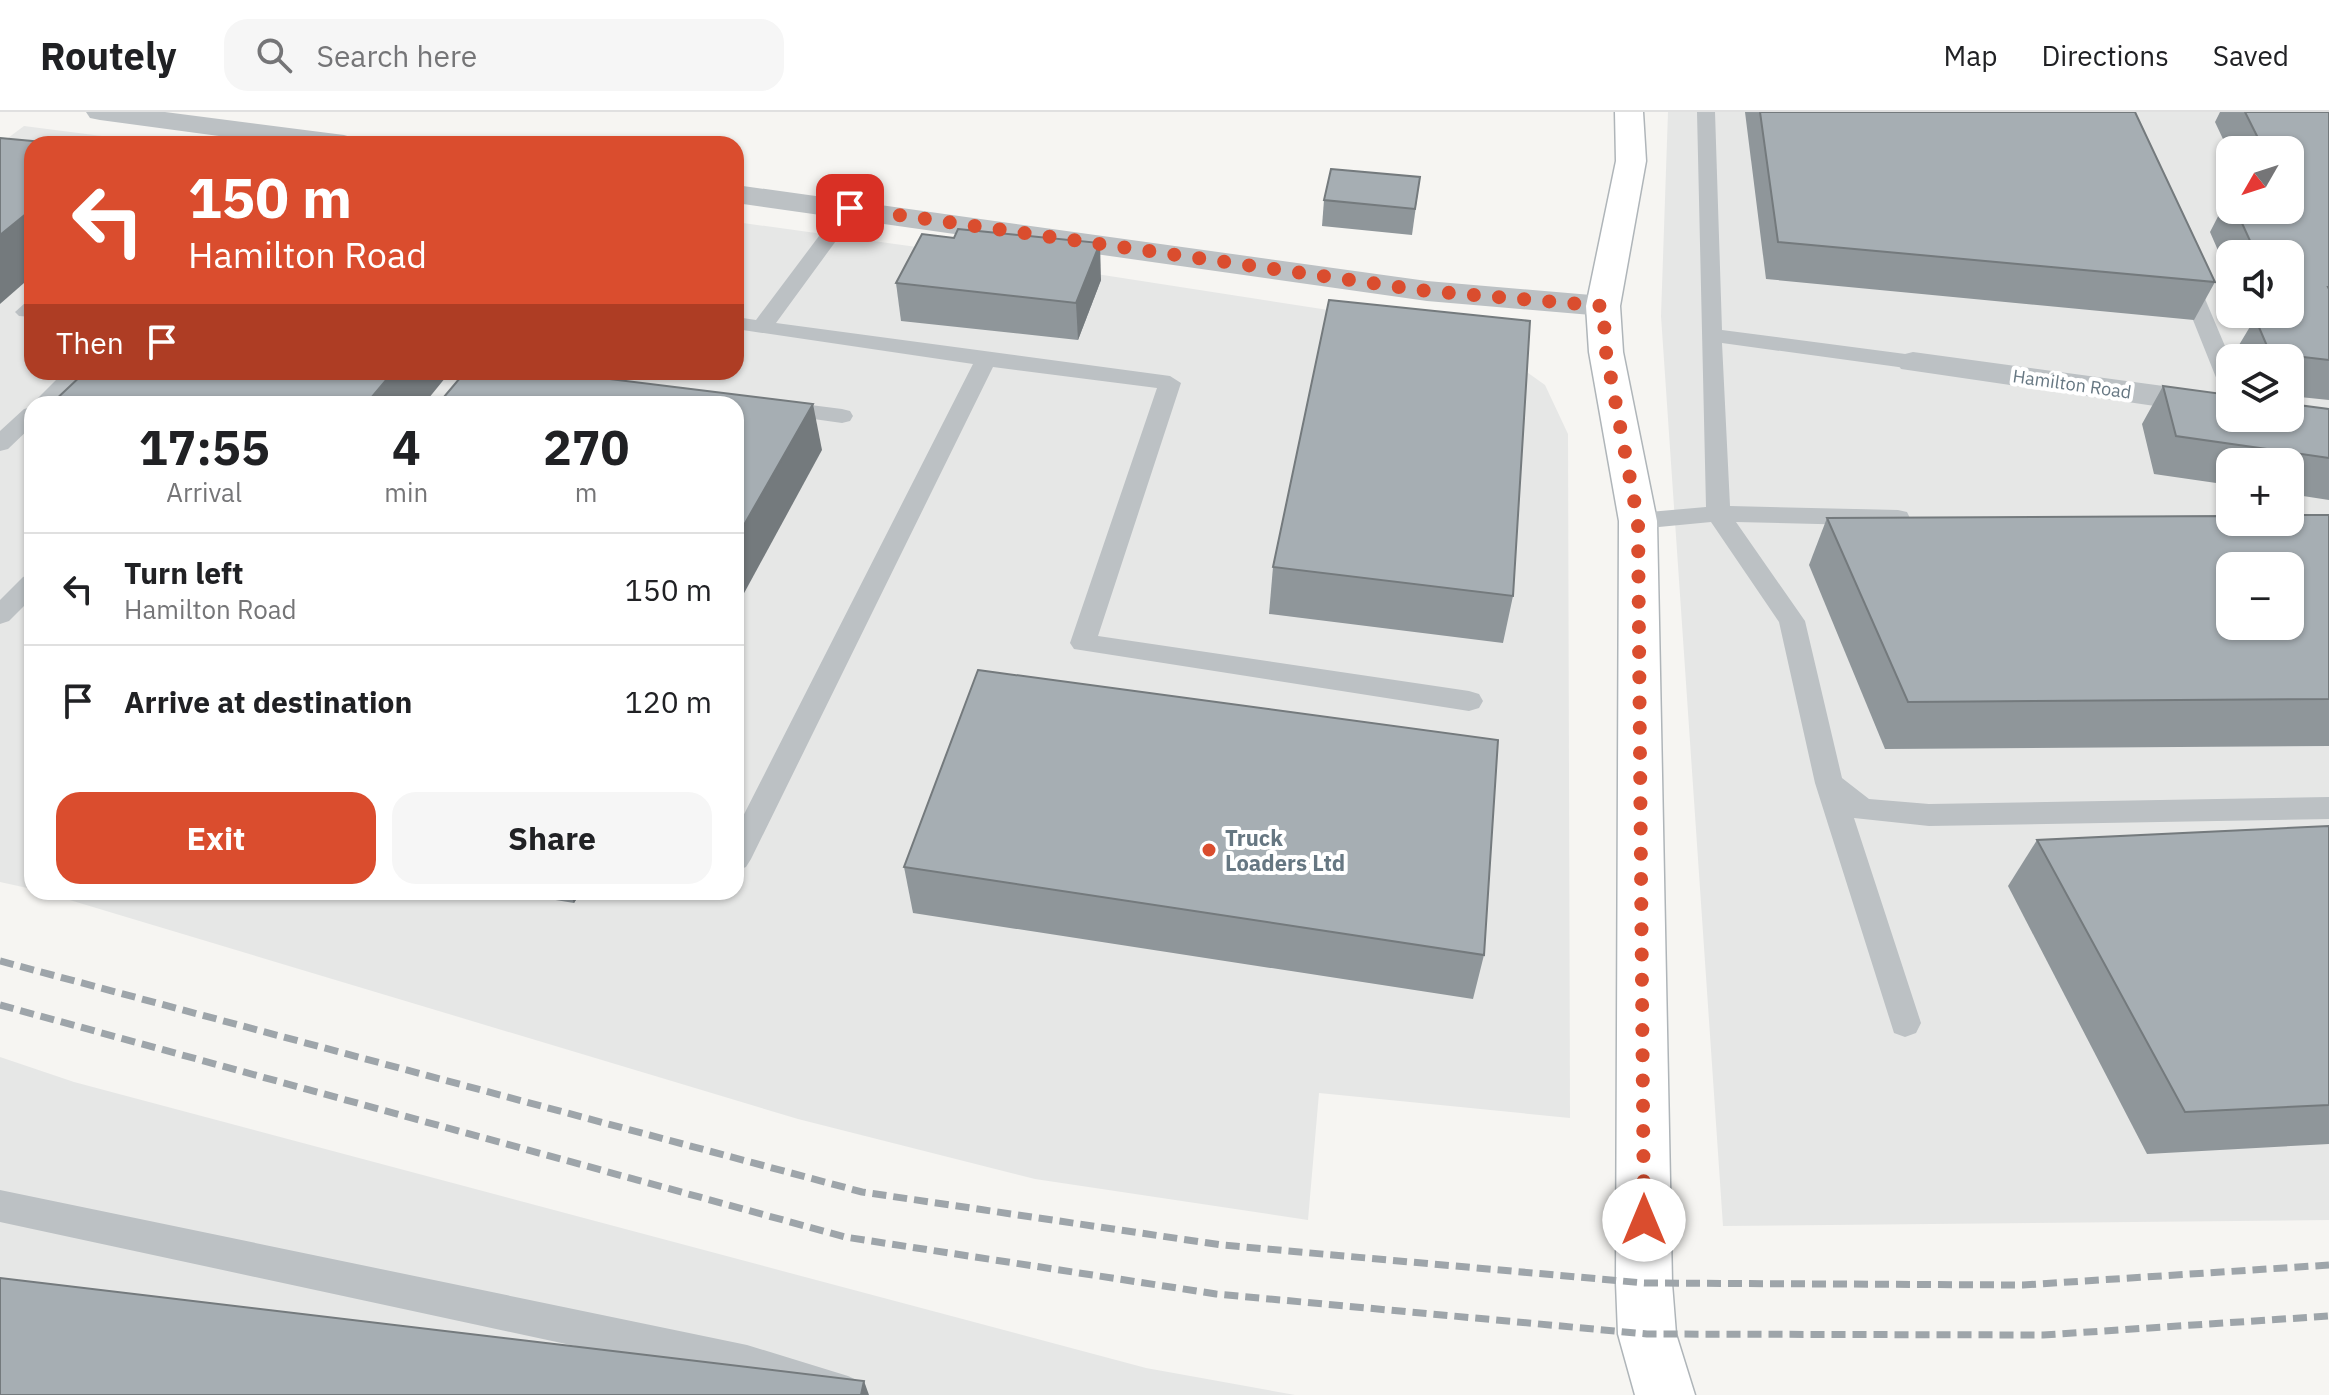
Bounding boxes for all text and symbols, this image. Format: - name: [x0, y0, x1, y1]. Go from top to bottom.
- search box: [224, 19, 784, 91]
- text: Routely: [40, 31, 176, 80]
- icon: search: [252, 33, 296, 77]
- text: Search here: [316, 36, 477, 75]
- text: Map: [1943, 37, 1997, 74]
- text: Directions: [2041, 37, 2169, 74]
- text: Saved: [2213, 37, 2289, 74]
- north arrow: [2216, 136, 2304, 224]
- map controls: [2216, 136, 2304, 640]
- text: 150 m: [188, 161, 352, 233]
- icon: left: [56, 168, 160, 272]
- pin: [816, 174, 884, 242]
- icon: arrive: [828, 186, 872, 230]
- text: Hamilton Road: [188, 231, 427, 278]
- button: sound: [2216, 240, 2304, 328]
- icon: arrive: [140, 320, 184, 364]
- text: Then: [56, 323, 124, 362]
- button: layers: [2216, 344, 2304, 432]
- street label: Hamilton Road: [2011, 364, 2133, 404]
- text: 17:55: [139, 416, 270, 478]
- text: 4: [392, 416, 421, 478]
- text: 270: [543, 416, 629, 478]
- button: +: [2216, 448, 2304, 536]
- text: Arrival: [166, 475, 242, 509]
- text: min: [384, 475, 428, 509]
- text: m: [575, 475, 597, 509]
- button: −: [2216, 552, 2304, 640]
- text: Turn left: [124, 553, 243, 592]
- icon: left: [56, 567, 100, 611]
- text: 150 m: [625, 570, 712, 609]
- text: Hamilton Road: [124, 592, 297, 626]
- icon: arrive: [56, 679, 100, 723]
- text: Arrive at destination: [124, 682, 412, 721]
- text: 120 m: [625, 682, 712, 721]
- button: Exit: [56, 792, 376, 884]
- button: Share: [392, 792, 712, 884]
- place label: Truck Loaders Ltd: [1225, 823, 1345, 877]
- marker: Truck Loaders Ltd: [1200, 841, 1218, 859]
- position arrow: [1602, 1178, 1686, 1262]

